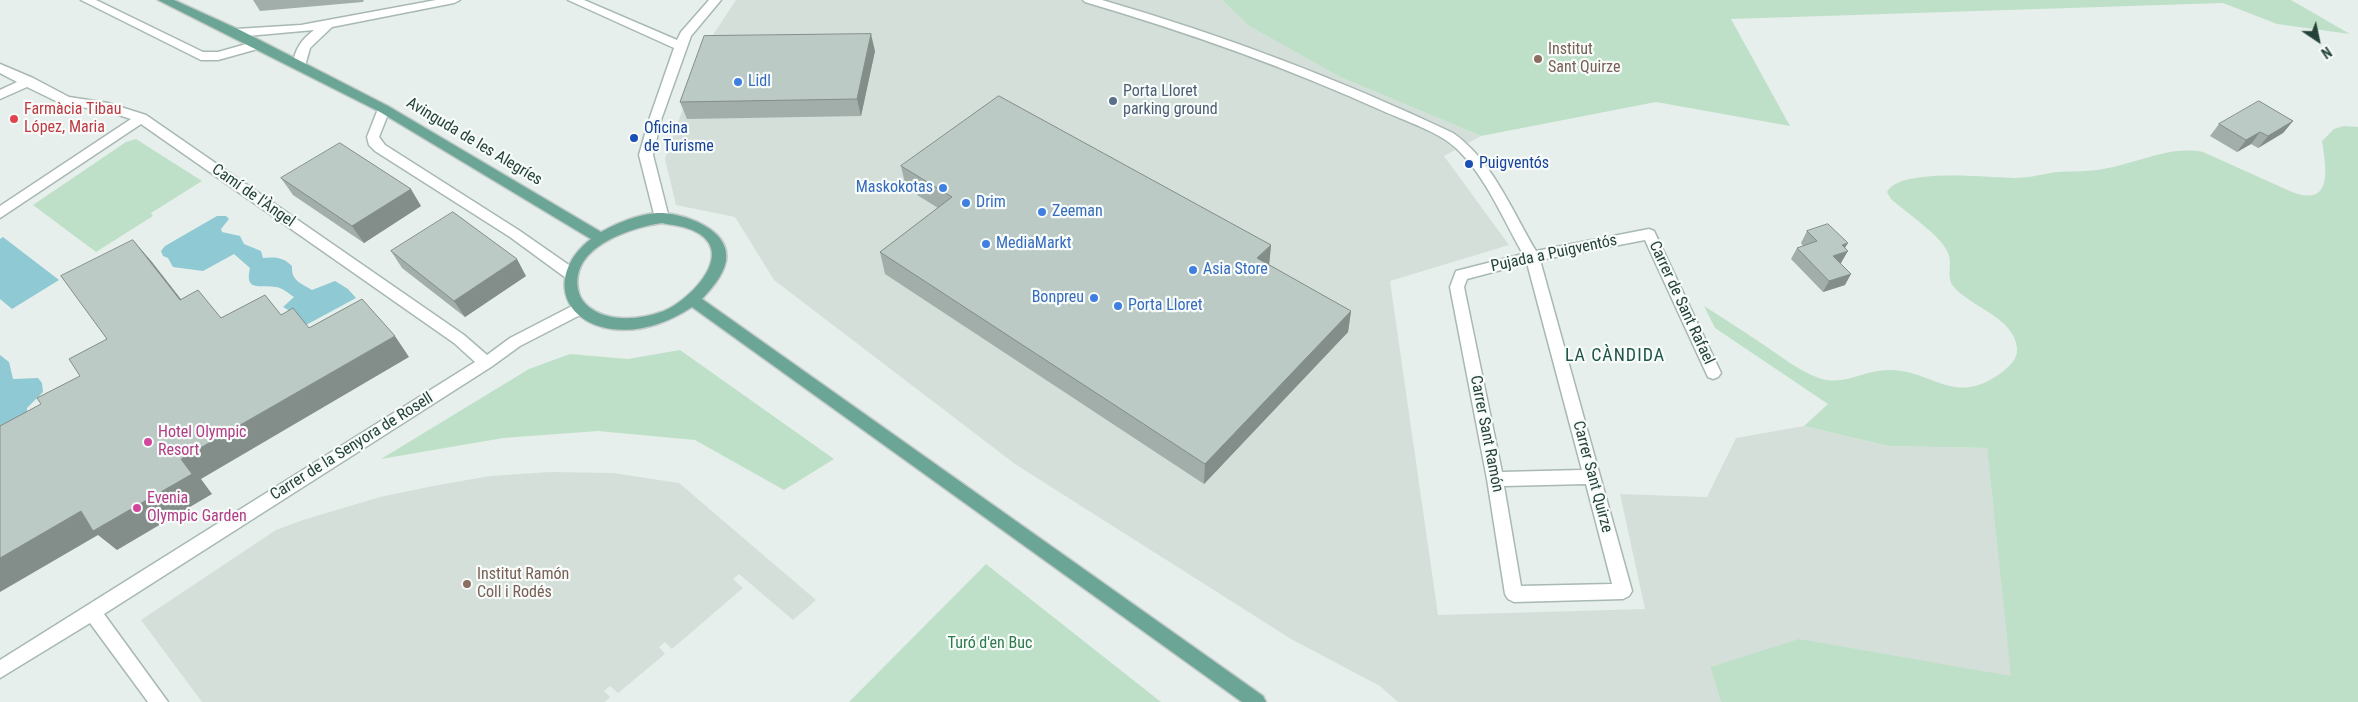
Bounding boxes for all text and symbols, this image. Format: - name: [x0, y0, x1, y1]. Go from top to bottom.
- north arrow: [2293, 15, 2343, 65]
- place label: Institut Sant Quirze: [1548, 40, 1620, 78]
- text: N: [2318, 43, 2334, 61]
- marker: Institut Sant Quirze: [1532, 53, 1544, 65]
- place label: Lidl: [748, 72, 771, 92]
- marker: Lidl: [732, 76, 744, 88]
- place label: Porta Lloret parking ground: [1123, 82, 1218, 120]
- street label: Avinguda de les Alegríes: [403, 94, 545, 190]
- marker: Porta Lloret parking ground: [1107, 95, 1119, 107]
- place label: Farmàcia Tibau López, Maria: [24, 100, 121, 138]
- marker: Farmàcia Tibau López, Maria: [8, 113, 20, 125]
- place label: Oficina de Turisme: [644, 119, 714, 157]
- marker: Oficina de Turisme: [628, 132, 640, 144]
- place label: Puigventós: [1479, 154, 1549, 174]
- marker: Puigventós: [1463, 158, 1475, 170]
- street label: Camí de l'Àngel: [208, 160, 298, 232]
- place label: Maskokotas: [856, 178, 933, 198]
- marker: Maskokotas: [937, 182, 949, 194]
- place label: Drim: [976, 193, 1006, 213]
- marker: Drim: [960, 197, 972, 209]
- place label: Zeeman: [1052, 202, 1103, 222]
- marker: Zeeman: [1036, 206, 1048, 218]
- street label: Pujada a Puigventós: [1489, 231, 1619, 277]
- place label: MediaMarkt: [996, 234, 1071, 254]
- marker: MediaMarkt: [980, 238, 992, 250]
- street label: Carrer de Sant Rafael: [1644, 238, 1718, 368]
- place label: Asia Store: [1203, 260, 1268, 280]
- marker: Asia Store: [1187, 264, 1199, 276]
- place label: Bonpreu: [1032, 288, 1084, 308]
- marker: Bonpreu: [1088, 292, 1100, 304]
- place label: Porta Lloret: [1128, 296, 1202, 316]
- marker: Porta Lloret: [1112, 300, 1124, 312]
- district label: LA CÀNDIDA: [1564, 345, 1666, 367]
- street label: Carrer Sant Ramón: [1465, 374, 1507, 494]
- street label: Carrer de la Senyora de Rosell: [267, 389, 437, 505]
- street label: Carrer Sant Quirze: [1568, 419, 1616, 535]
- place label: Hotel Olympic Resort: [158, 423, 246, 461]
- marker: Hotel Olympic Resort: [142, 436, 154, 448]
- place label: Evenia Olympic Garden: [147, 489, 247, 527]
- marker: Evenia Olympic Garden: [131, 502, 143, 514]
- place label: Institut Ramón Coll i Rodés: [477, 565, 569, 603]
- marker: Institut Ramón Coll i Rodés: [461, 578, 473, 590]
- park label: Turó d'en Buc: [948, 634, 1032, 654]

